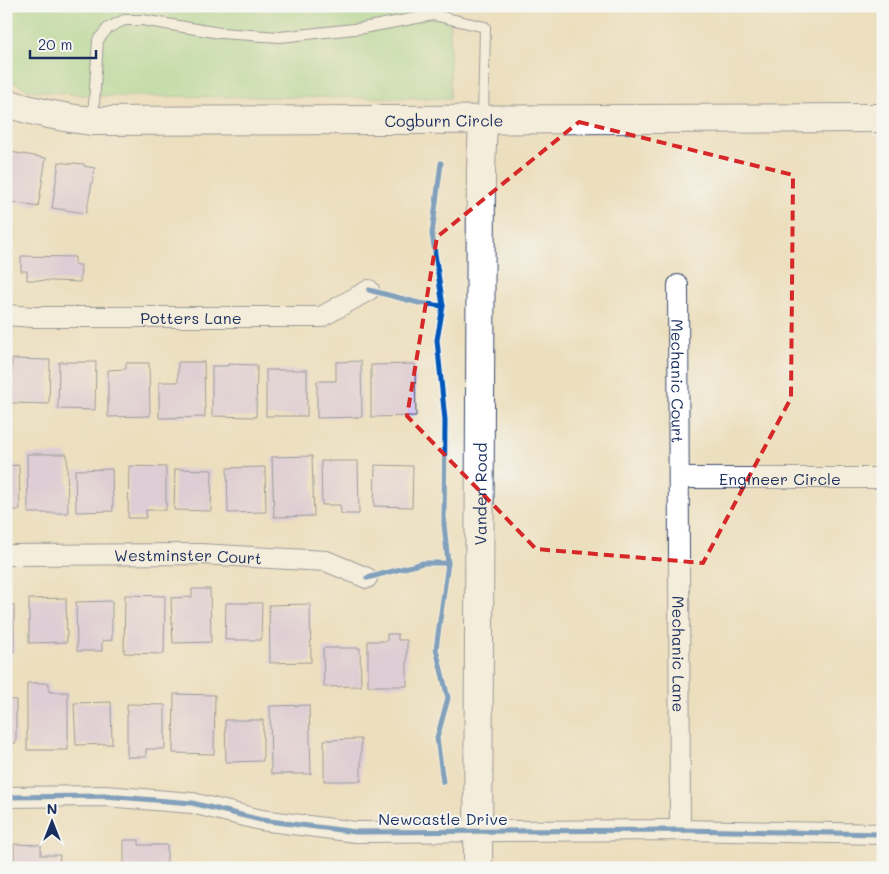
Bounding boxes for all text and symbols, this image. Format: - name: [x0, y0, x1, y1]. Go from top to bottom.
- scale bar: [30, 28, 96, 60]
- text: 20 m: [38, 34, 72, 54]
- street label: Cogburn Circle: [384, 109, 504, 130]
- street label: Potters Lane: [140, 307, 242, 328]
- street label: Mechanic Court: [668, 319, 689, 443]
- street label: Vanden Road: [469, 442, 490, 546]
- street label: Engineer Circle: [719, 468, 841, 489]
- street label: Westminster Court: [114, 543, 263, 568]
- street label: Mechanic Lane: [669, 596, 690, 712]
- north arrow: [28, 796, 78, 846]
- text: N: [47, 799, 57, 818]
- street label: Newcastle Drive: [378, 808, 508, 829]

